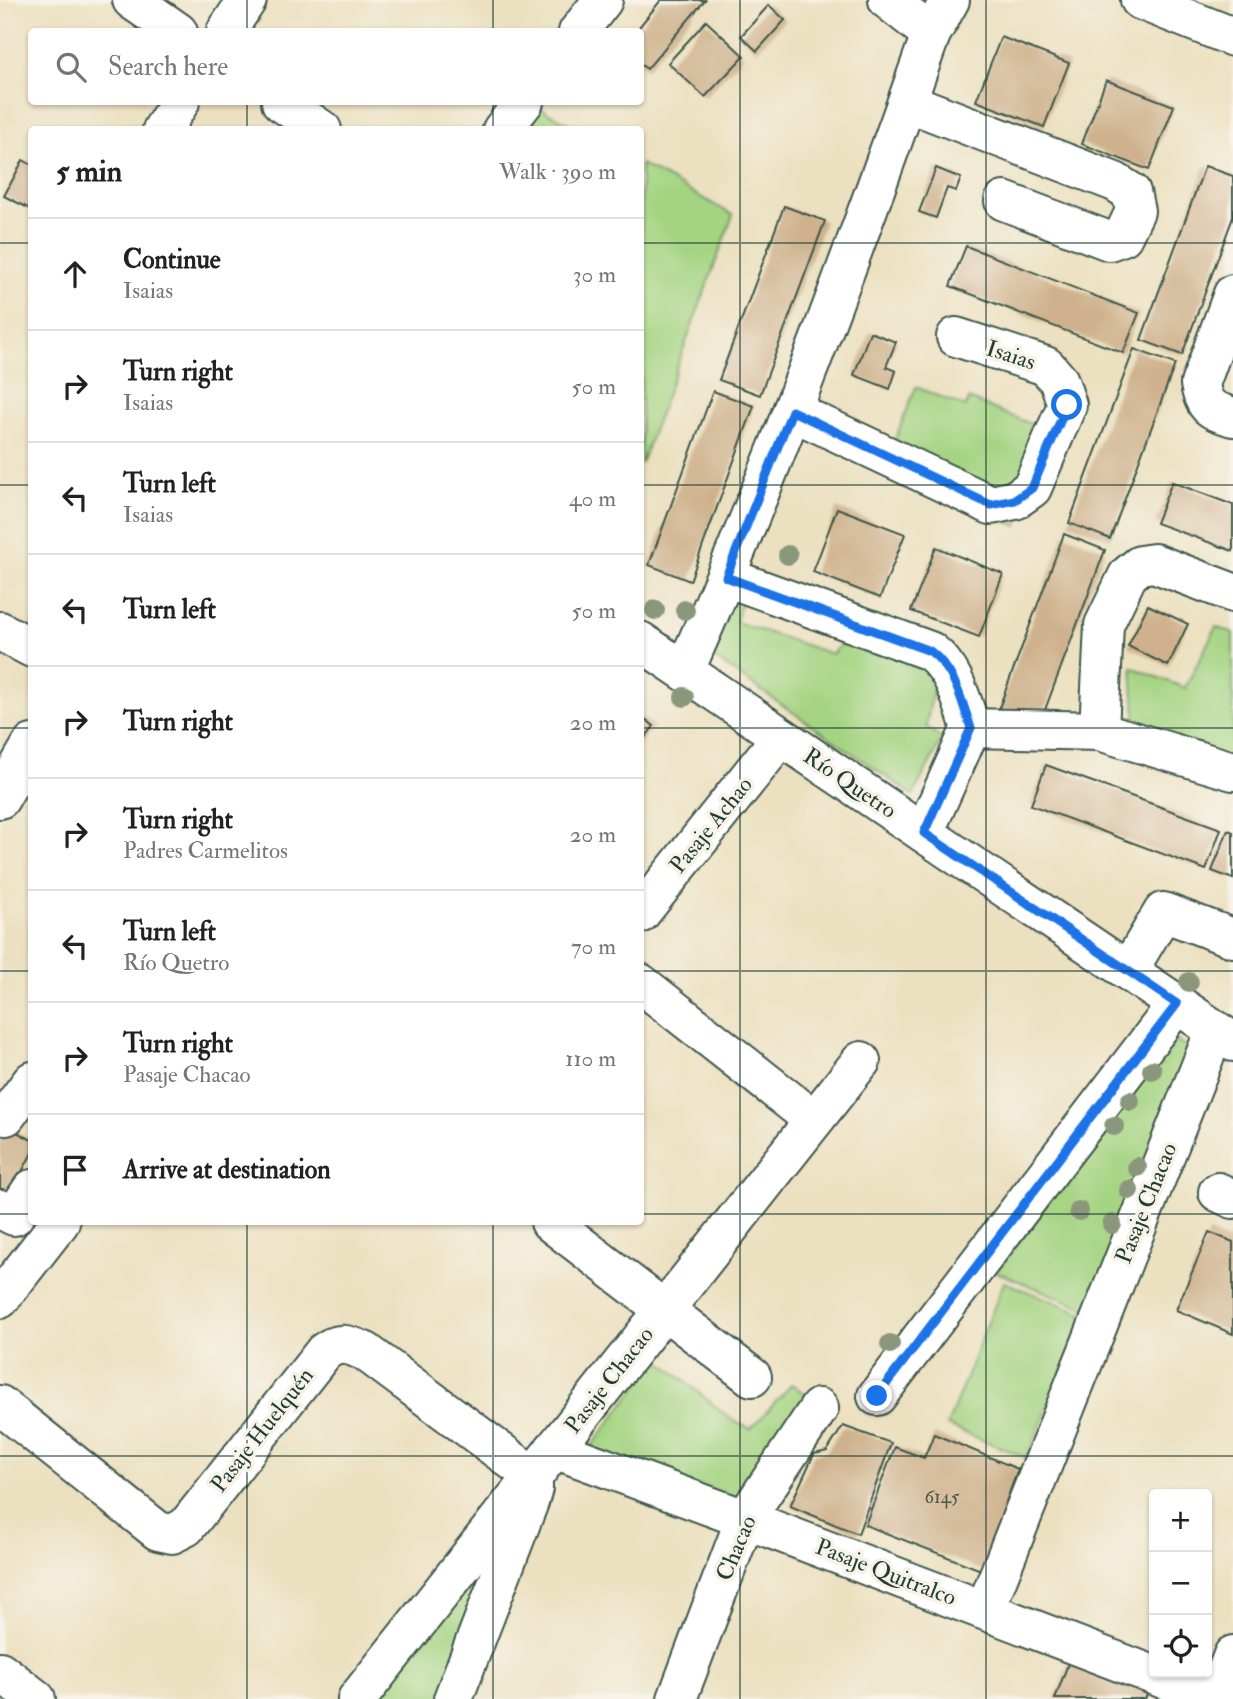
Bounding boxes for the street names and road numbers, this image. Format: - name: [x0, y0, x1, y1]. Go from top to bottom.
- street label: Isaias: [983, 333, 1039, 377]
- street label: Río Quetro: [798, 741, 902, 825]
- street label: Pasaje Achao: [663, 771, 759, 879]
- street label: Pasaje Chacao: [1109, 1138, 1183, 1268]
- street label: Pasaje Chacao: [558, 1321, 660, 1439]
- street label: Pasaje Huelquén: [204, 1362, 320, 1498]
- street label: Chacao: [709, 1511, 763, 1585]
- street label: Pasaje Quitralco: [812, 1532, 960, 1612]

